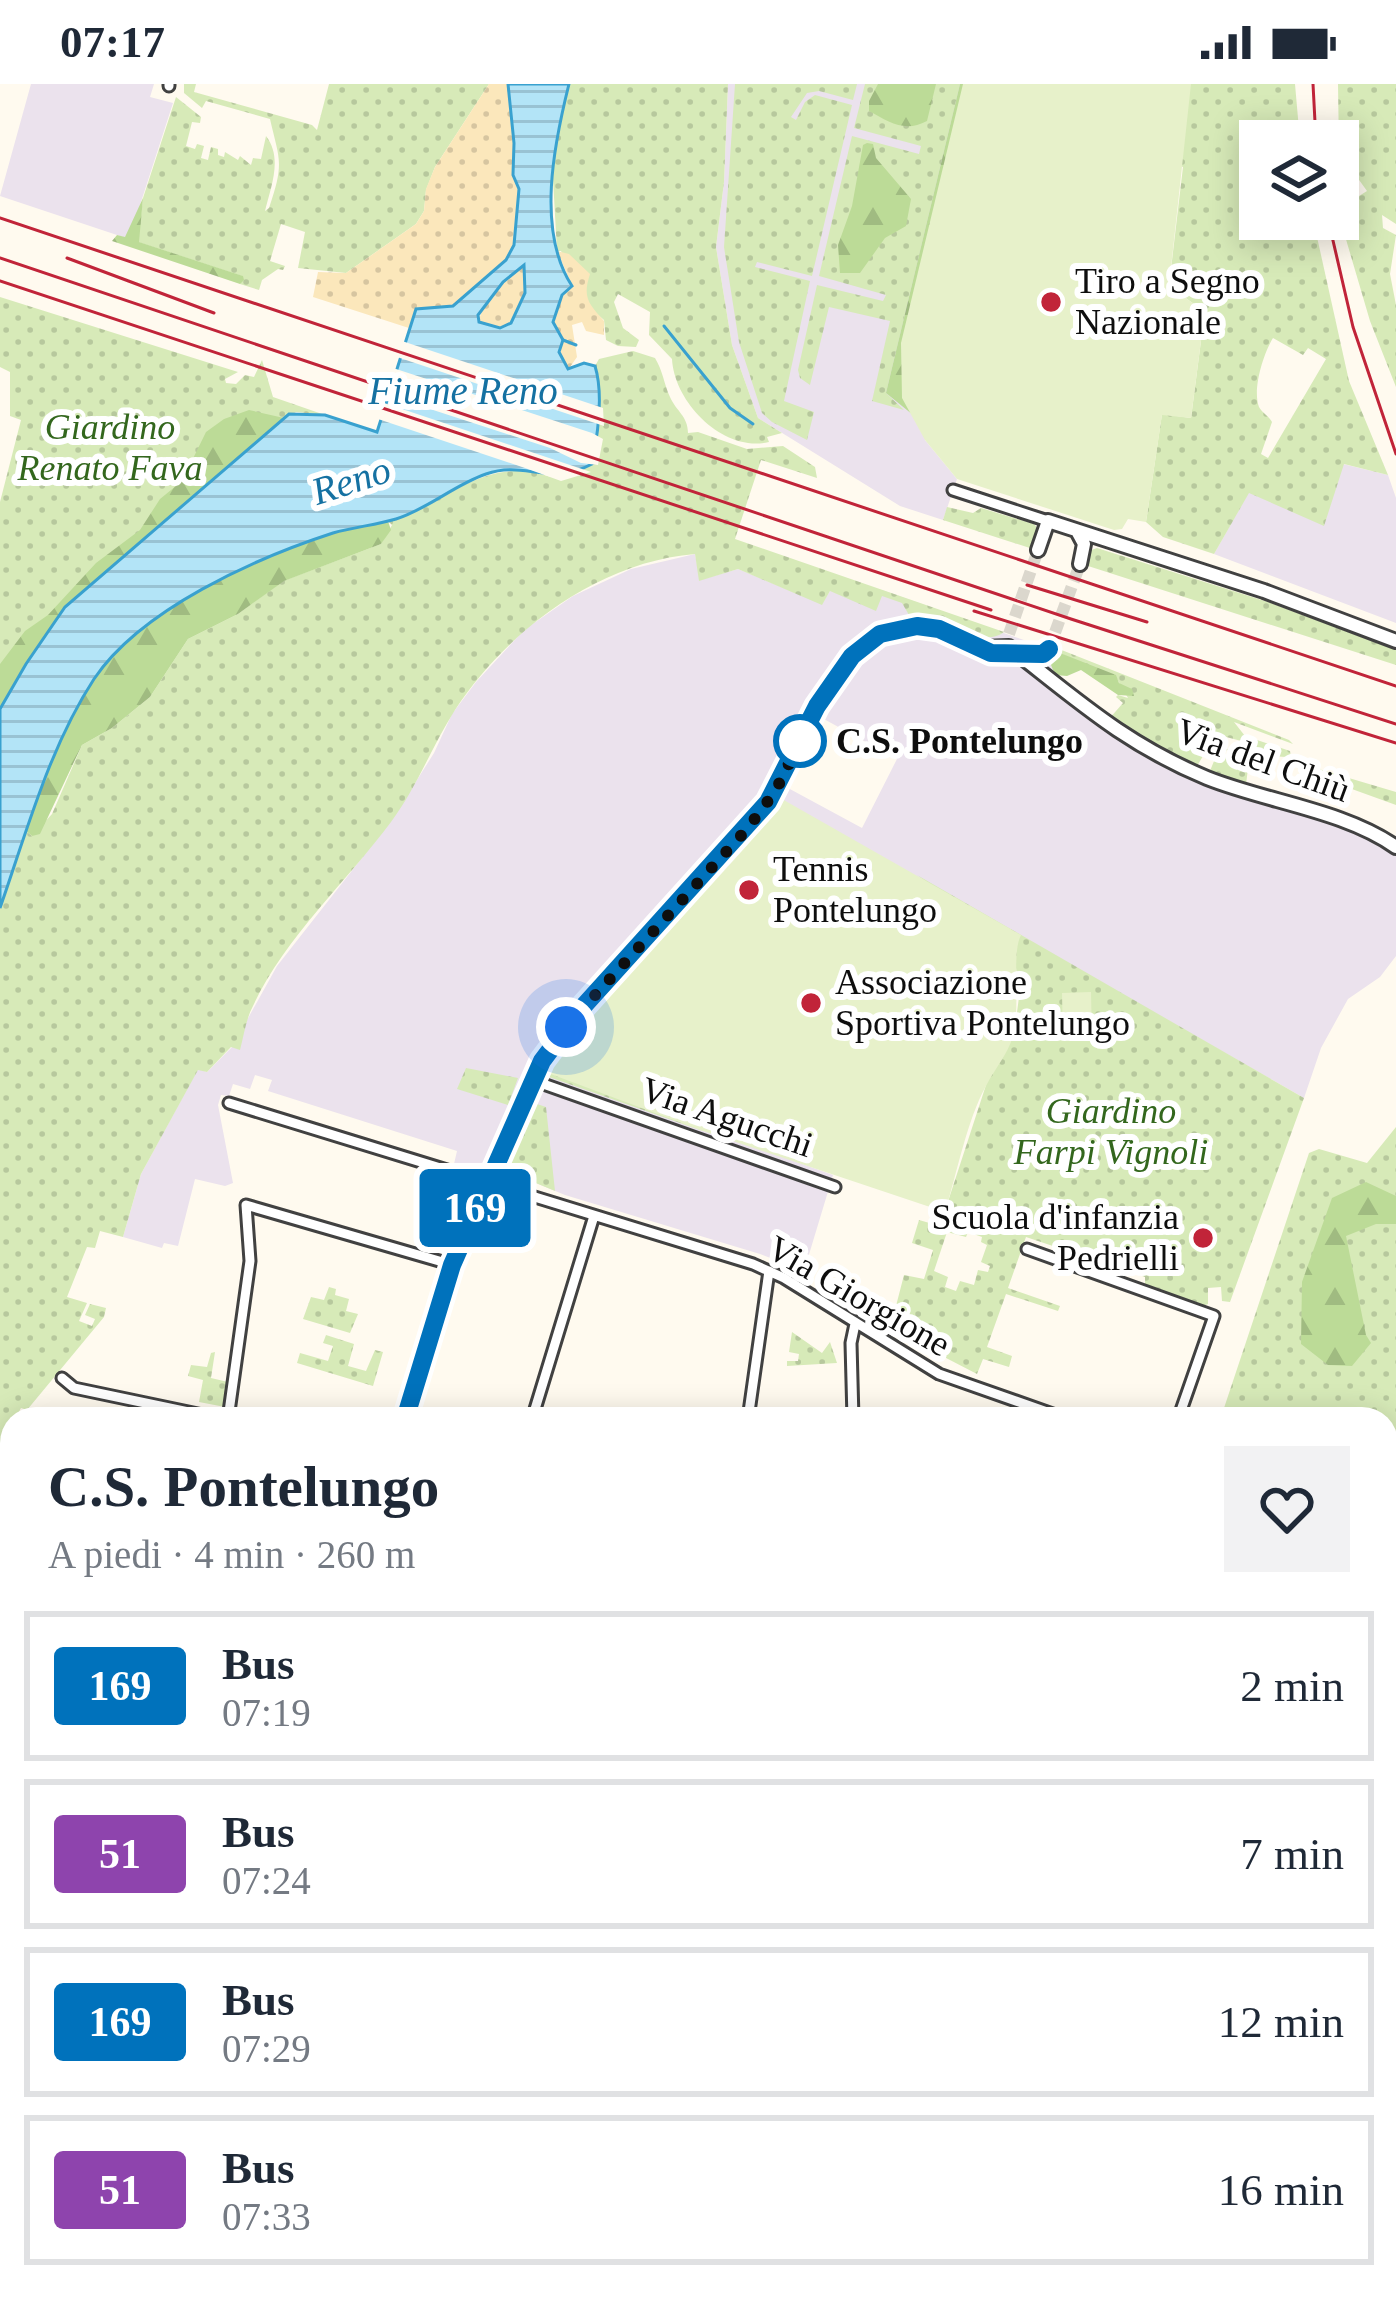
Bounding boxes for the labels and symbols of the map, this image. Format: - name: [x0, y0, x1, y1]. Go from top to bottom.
- place label: Tiro a Segno Nazionale: [1075, 261, 1260, 342]
- marker: Tiro a Segno Nazionale: [1038, 289, 1064, 315]
- water label: Fiume Reno: [367, 369, 558, 412]
- park label: Giardino Renato Fava: [17, 407, 202, 488]
- water label: Reno: [305, 447, 396, 513]
- street label: Via del Chiù: [1171, 710, 1355, 810]
- marker: C.S. Pontelungo: [775, 716, 825, 766]
- place label: C.S. Pontelungo: [836, 721, 1083, 761]
- place label: Tennis Pontelungo: [773, 849, 937, 930]
- marker: Tennis Pontelungo: [736, 877, 762, 903]
- place label: Associazione Sportiva Pontelungo: [835, 962, 1130, 1043]
- marker: Associazione Sportiva Pontelungo: [798, 990, 824, 1016]
- your location: [536, 997, 596, 1057]
- street label: Via Agucchi: [636, 1069, 818, 1165]
- park label: Giardino Farpi Vignoli: [1013, 1091, 1208, 1172]
- line badge: 169: [406, 1169, 544, 1247]
- place label: Scuola d'infanzia Pedrielli: [932, 1197, 1179, 1278]
- marker: Scuola d'infanzia Pedrielli: [1190, 1225, 1216, 1251]
- street label: Via Giorgione: [761, 1228, 957, 1364]

